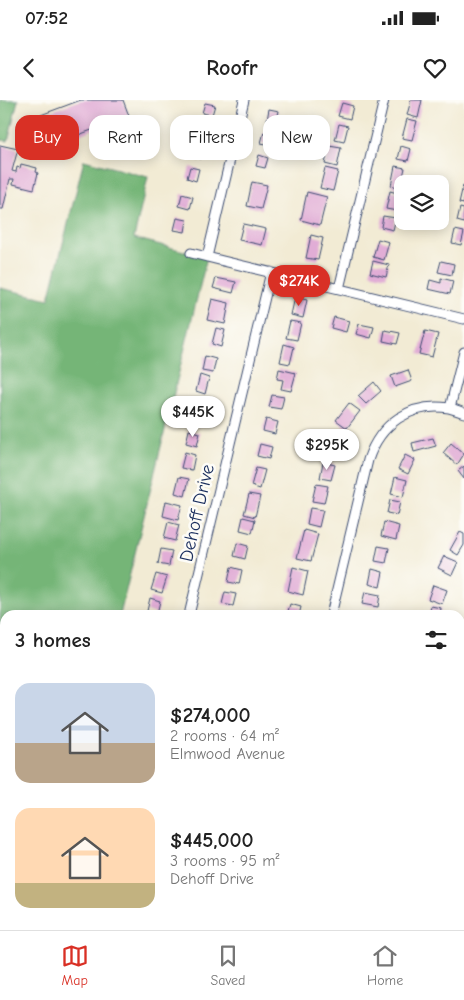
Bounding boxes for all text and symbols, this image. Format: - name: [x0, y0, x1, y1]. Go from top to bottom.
- text: 07:52: [25, 7, 68, 29]
- icon: back: [15, 54, 43, 82]
- icon: heart: [421, 54, 449, 82]
- text: Roofr: [206, 55, 258, 81]
- chip: Buy: [15, 115, 79, 160]
- chip: Rent: [89, 115, 160, 160]
- chip: Filters: [170, 115, 253, 160]
- chip: New: [263, 115, 330, 160]
- map controls: [394, 175, 449, 230]
- button: layers: [394, 175, 449, 230]
- pin: $274K: [264, 264, 334, 307]
- text: $274K: [279, 272, 319, 290]
- pin: $445K: [158, 396, 228, 438]
- text: $445K: [172, 403, 214, 421]
- pin: $295K: [292, 428, 362, 471]
- text: $295K: [305, 436, 349, 454]
- street label: Dehoff Drive: [175, 462, 219, 564]
- icon: filters: [422, 626, 450, 654]
- text: 3 homes: [15, 628, 91, 652]
- icon: home: [55, 703, 115, 763]
- text: $274,000: [170, 703, 251, 727]
- text: 2 rooms · 64 m²: [170, 727, 279, 745]
- text: Elmwood Avenue: [170, 745, 285, 763]
- icon: home: [55, 828, 115, 888]
- text: $445,000: [170, 828, 254, 852]
- text: 3 rooms · 95 m²: [170, 852, 280, 870]
- text: Dehoff Drive: [170, 870, 254, 888]
- tab: Map: [61, 942, 89, 989]
- tab: Saved: [210, 942, 245, 989]
- tab: Home: [367, 942, 403, 989]

